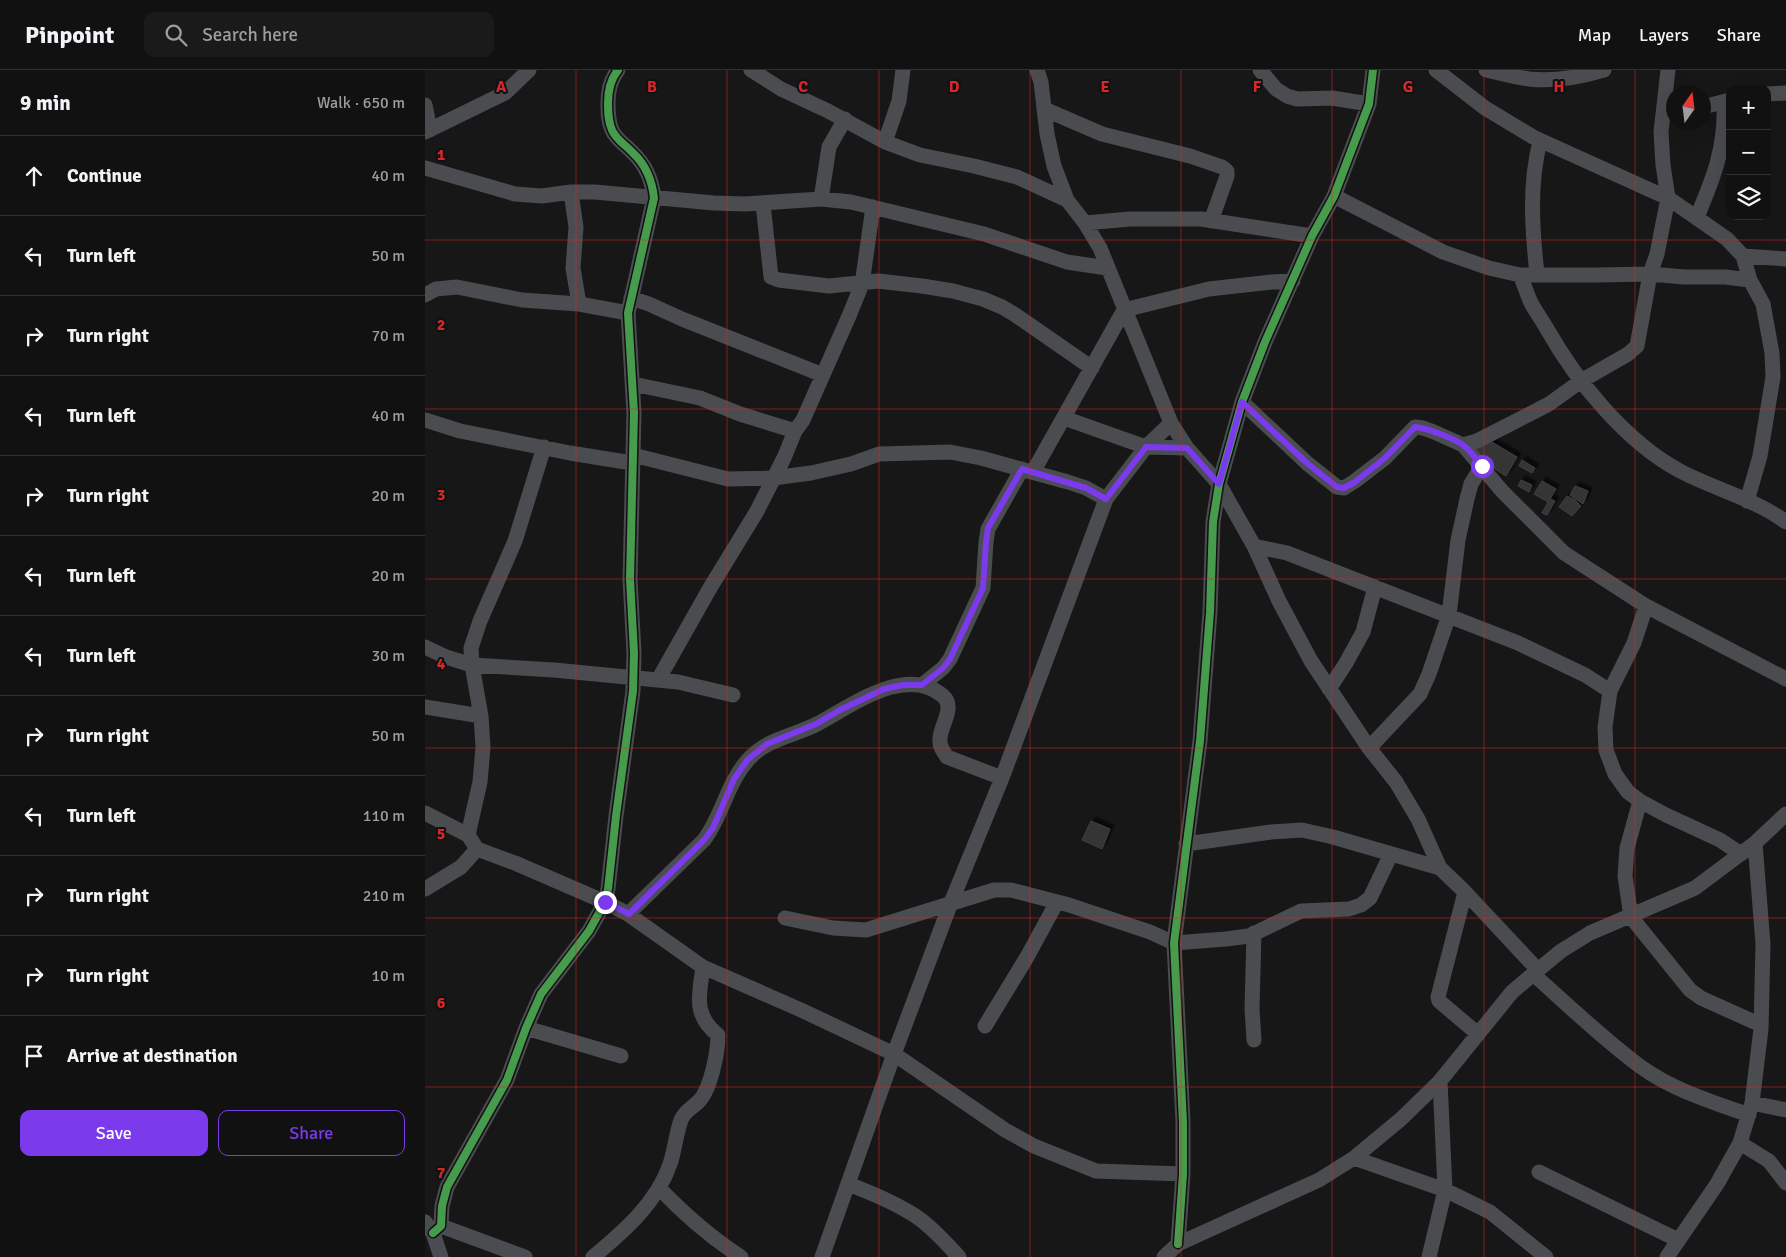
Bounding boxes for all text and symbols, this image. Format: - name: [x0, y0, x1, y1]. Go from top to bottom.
- search box: [144, 12, 494, 57]
- text: Pinpoint: [25, 20, 114, 50]
- icon: search: [162, 21, 190, 49]
- text: Search here: [202, 23, 298, 47]
- text: Map: [1578, 24, 1611, 46]
- text: Layers: [1639, 24, 1689, 46]
- text: Share: [1717, 24, 1761, 46]
- text: A: [496, 77, 507, 97]
- text: B: [647, 77, 657, 97]
- text: C: [798, 77, 808, 97]
- text: D: [949, 77, 960, 97]
- text: E: [1100, 77, 1110, 97]
- text: F: [1253, 77, 1262, 97]
- text: G: [1403, 77, 1413, 97]
- text: H: [1554, 77, 1564, 97]
- north arrow: [1666, 85, 1711, 130]
- map controls: [1726, 85, 1771, 220]
- button: +: [1726, 85, 1771, 130]
- text: 9 min: [20, 90, 71, 116]
- text: Walk · 650 m: [317, 93, 405, 113]
- button: −: [1726, 130, 1771, 175]
- text: 1: [437, 145, 446, 165]
- icon: ahead: [20, 162, 48, 190]
- text: Continue: [67, 164, 142, 188]
- text: 40 m: [371, 166, 405, 186]
- button: layers: [1726, 175, 1771, 220]
- icon: left: [20, 242, 48, 270]
- text: Turn left: [67, 244, 136, 268]
- text: 50 m: [371, 246, 405, 266]
- text: 2: [437, 315, 445, 335]
- icon: right: [20, 322, 48, 350]
- text: Turn right: [67, 324, 149, 348]
- text: 70 m: [371, 326, 405, 346]
- icon: left: [20, 402, 48, 430]
- text: Turn left: [67, 404, 136, 428]
- text: 40 m: [371, 406, 405, 426]
- route start: [1471, 455, 1494, 478]
- icon: right: [20, 482, 48, 510]
- text: Turn right: [67, 484, 149, 508]
- text: 3: [437, 485, 445, 505]
- text: 20 m: [371, 486, 405, 506]
- icon: left: [20, 562, 48, 590]
- text: Turn left: [67, 564, 136, 588]
- text: 20 m: [371, 566, 405, 586]
- icon: left: [20, 642, 48, 670]
- text: Turn left: [67, 644, 136, 668]
- text: 30 m: [371, 646, 405, 666]
- text: 4: [437, 654, 446, 674]
- icon: right: [20, 722, 48, 750]
- text: Turn right: [67, 724, 149, 748]
- text: 50 m: [371, 726, 405, 746]
- icon: left: [20, 802, 48, 830]
- text: Turn left: [67, 804, 136, 828]
- text: 110 m: [363, 806, 405, 826]
- text: 5: [437, 824, 445, 844]
- icon: right: [20, 882, 48, 910]
- text: Turn right: [67, 884, 149, 908]
- text: 210 m: [363, 886, 405, 906]
- route end: [594, 891, 617, 914]
- icon: right: [20, 962, 48, 990]
- text: Turn right: [67, 964, 149, 988]
- text: 10 m: [371, 966, 405, 986]
- text: 6: [437, 993, 446, 1013]
- icon: arrive: [20, 1042, 48, 1070]
- text: Arrive at destination: [67, 1044, 238, 1068]
- button: Save: [20, 1110, 208, 1156]
- button: Share: [218, 1110, 405, 1156]
- text: 7: [437, 1163, 446, 1183]

